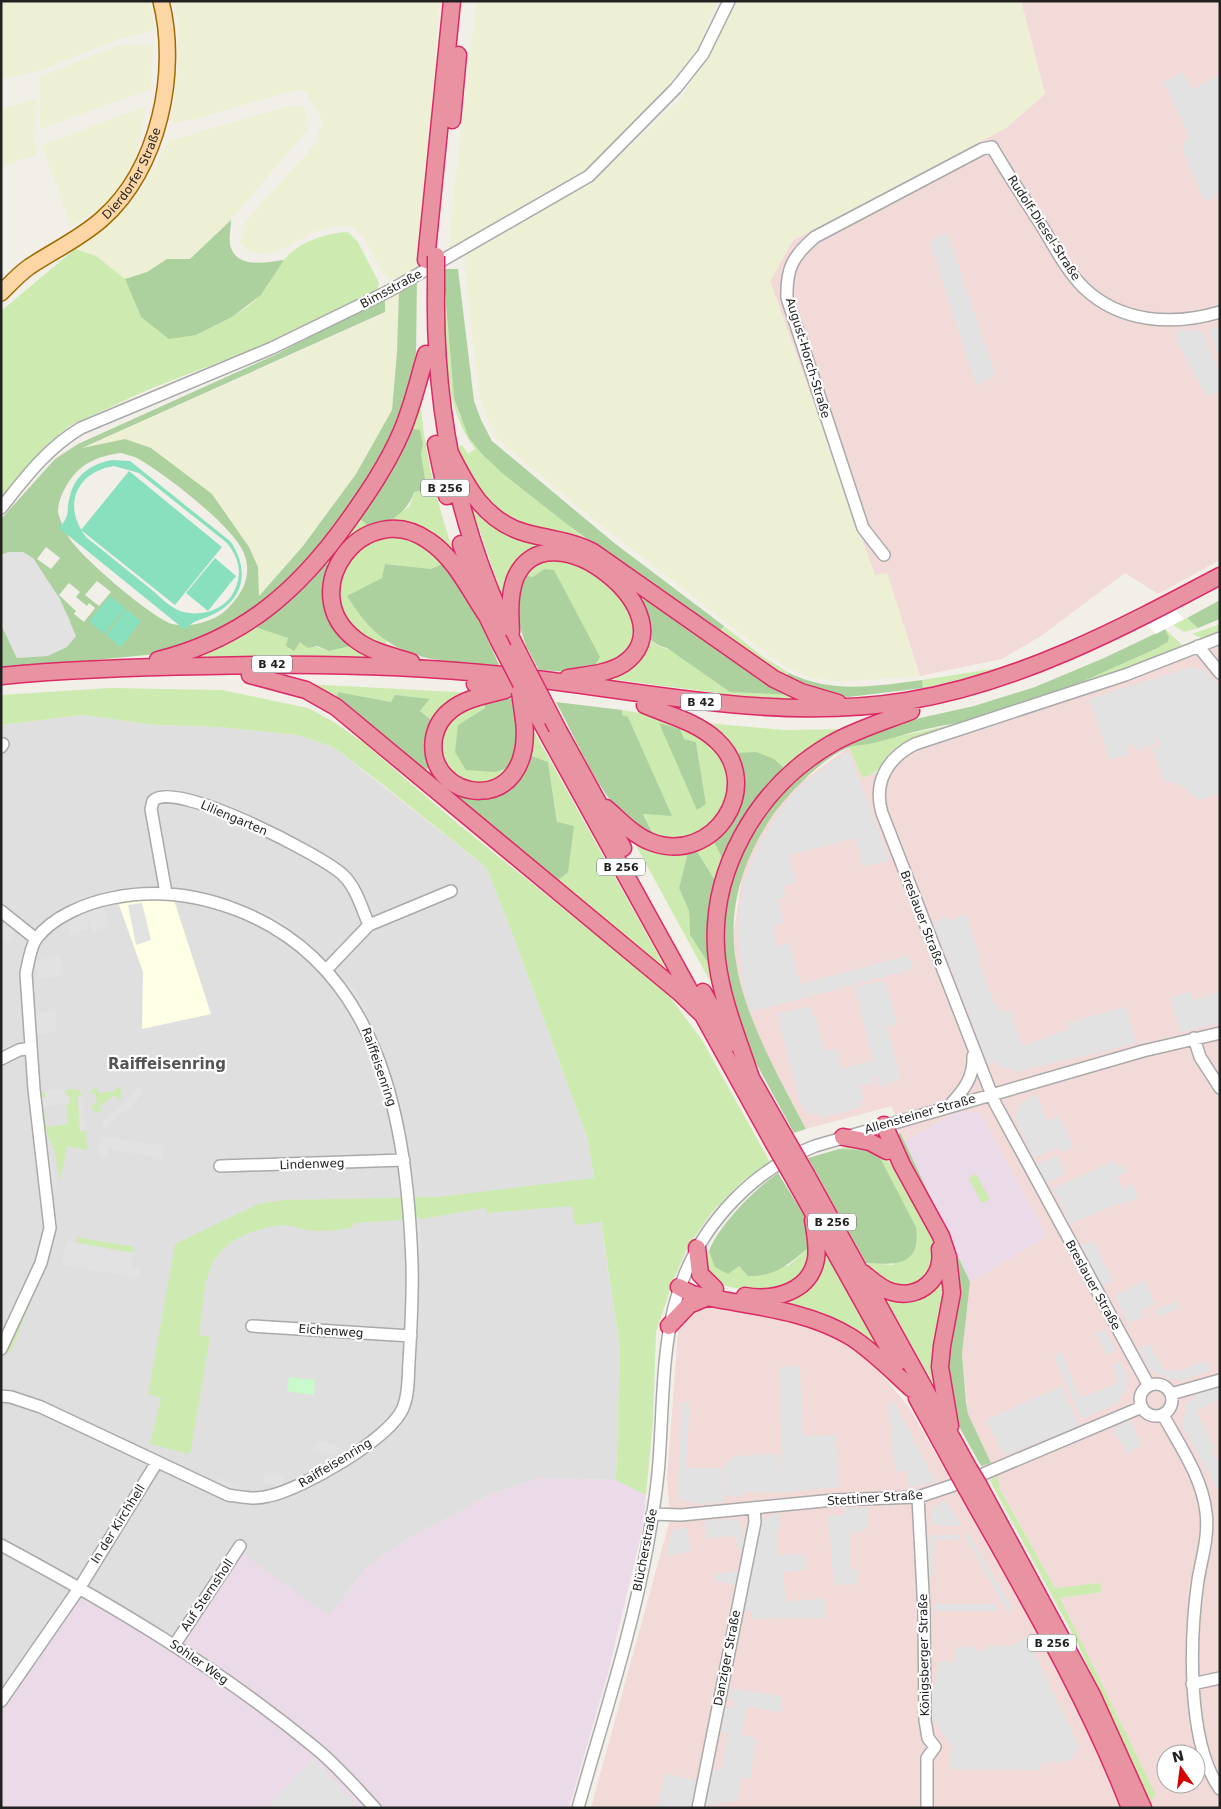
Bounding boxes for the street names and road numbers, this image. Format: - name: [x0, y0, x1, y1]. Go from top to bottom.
- street label: Dierdorfer Straße: [99, 126, 164, 222]
- street label: Rudolf-Diesel-Straße: [1005, 173, 1083, 283]
- street label: Bimsstraße: [358, 267, 424, 311]
- street label: August-Horch-Straße: [783, 296, 833, 420]
- road number: B 256: [421, 479, 469, 496]
- road number: B 42: [252, 656, 292, 672]
- road number: B 42: [681, 694, 721, 710]
- street label: Liliengarten: [198, 798, 270, 838]
- road number: B 256: [597, 859, 645, 876]
- street label: Breslauer Straße: [897, 869, 947, 967]
- street label: Raiffeisenring: [359, 1026, 399, 1108]
- street label: Allensteiner Straße: [863, 1091, 977, 1137]
- street label: Lindenweg: [279, 1156, 345, 1172]
- road number: B 256: [808, 1214, 856, 1230]
- street label: Breslauer Straße: [1063, 1238, 1123, 1332]
- street label: Eichenweg: [298, 1322, 364, 1340]
- street label: Raiffeisenring: [296, 1436, 374, 1490]
- street label: In der Kirchhell: [88, 1482, 148, 1566]
- street label: Stettiner Straße: [827, 1488, 923, 1508]
- street label: Blücherstraße: [630, 1507, 660, 1593]
- street label: Auf Sternsholl: [178, 1556, 236, 1634]
- street label: Königsberger Straße: [916, 1594, 932, 1716]
- street label: Danziger Straße: [711, 1609, 743, 1707]
- road number: B 256: [1028, 1635, 1076, 1652]
- street label: Sohler Weg: [167, 1637, 231, 1687]

